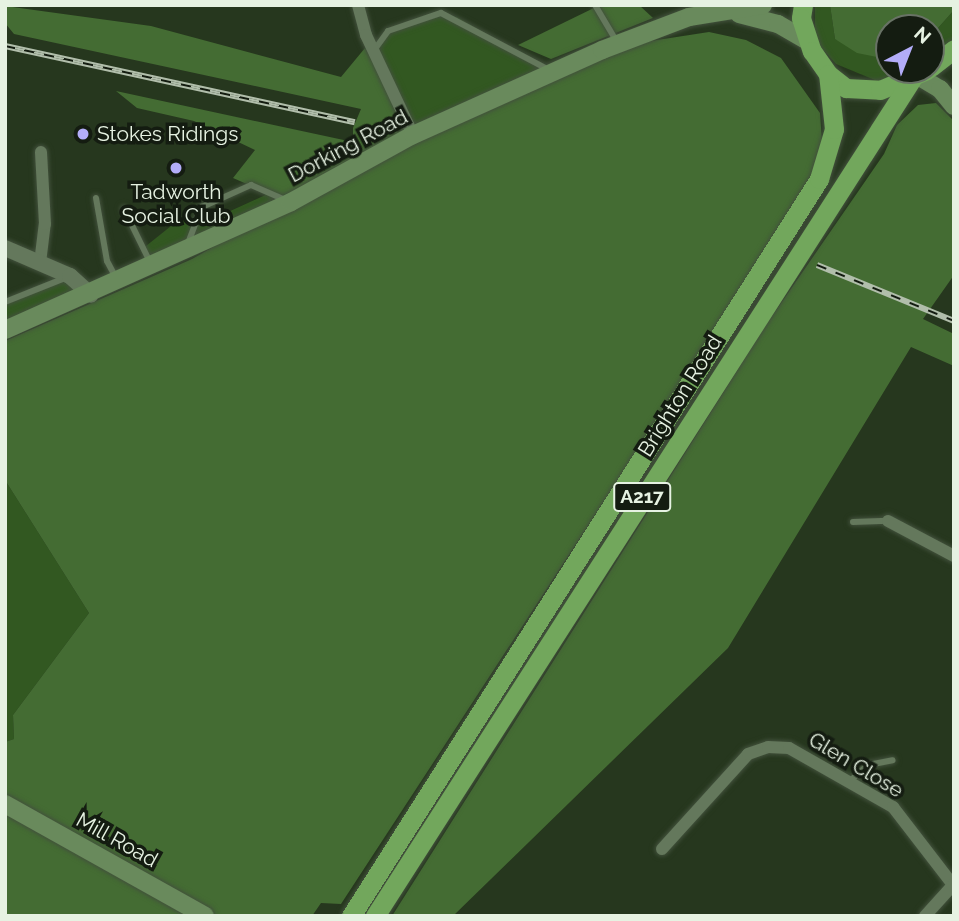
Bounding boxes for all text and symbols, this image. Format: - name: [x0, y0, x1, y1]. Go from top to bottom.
- north arrow: [875, 14, 945, 84]
- text: N: [910, 22, 935, 48]
- street label: Dorking Road: [284, 104, 412, 188]
- place label: Stokes Ridings: [97, 121, 238, 147]
- marker: Stokes Ridings: [75, 126, 91, 142]
- marker: Tadworth Social Club: [168, 160, 184, 176]
- place label: Tadworth Social Club: [121, 179, 231, 229]
- street label: Brighton Road: [633, 331, 727, 461]
- road number: A217: [612, 482, 672, 512]
- street label: Glen Close: [804, 727, 908, 803]
- street label: Mill Road: [71, 807, 163, 873]

